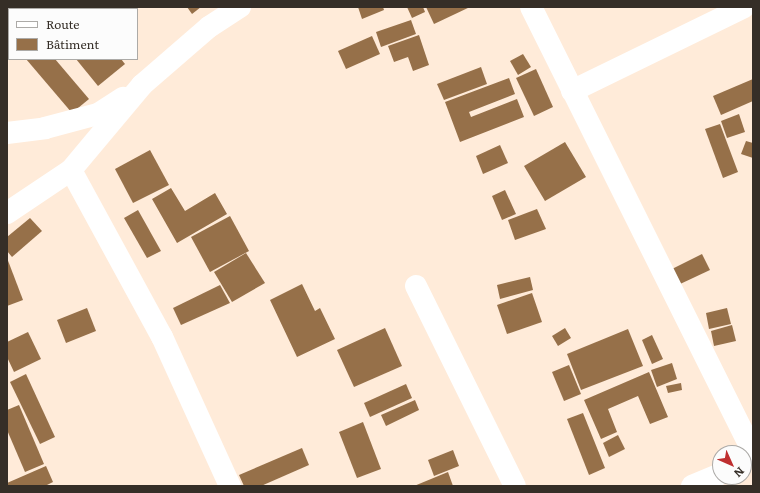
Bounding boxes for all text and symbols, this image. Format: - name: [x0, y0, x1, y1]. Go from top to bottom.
- legend: [8, 8, 138, 60]
- text: Route: [46, 15, 80, 33]
- text: Bâtiment: [46, 35, 99, 53]
- north arrow: [712, 445, 752, 485]
- text: N: [731, 464, 749, 482]

